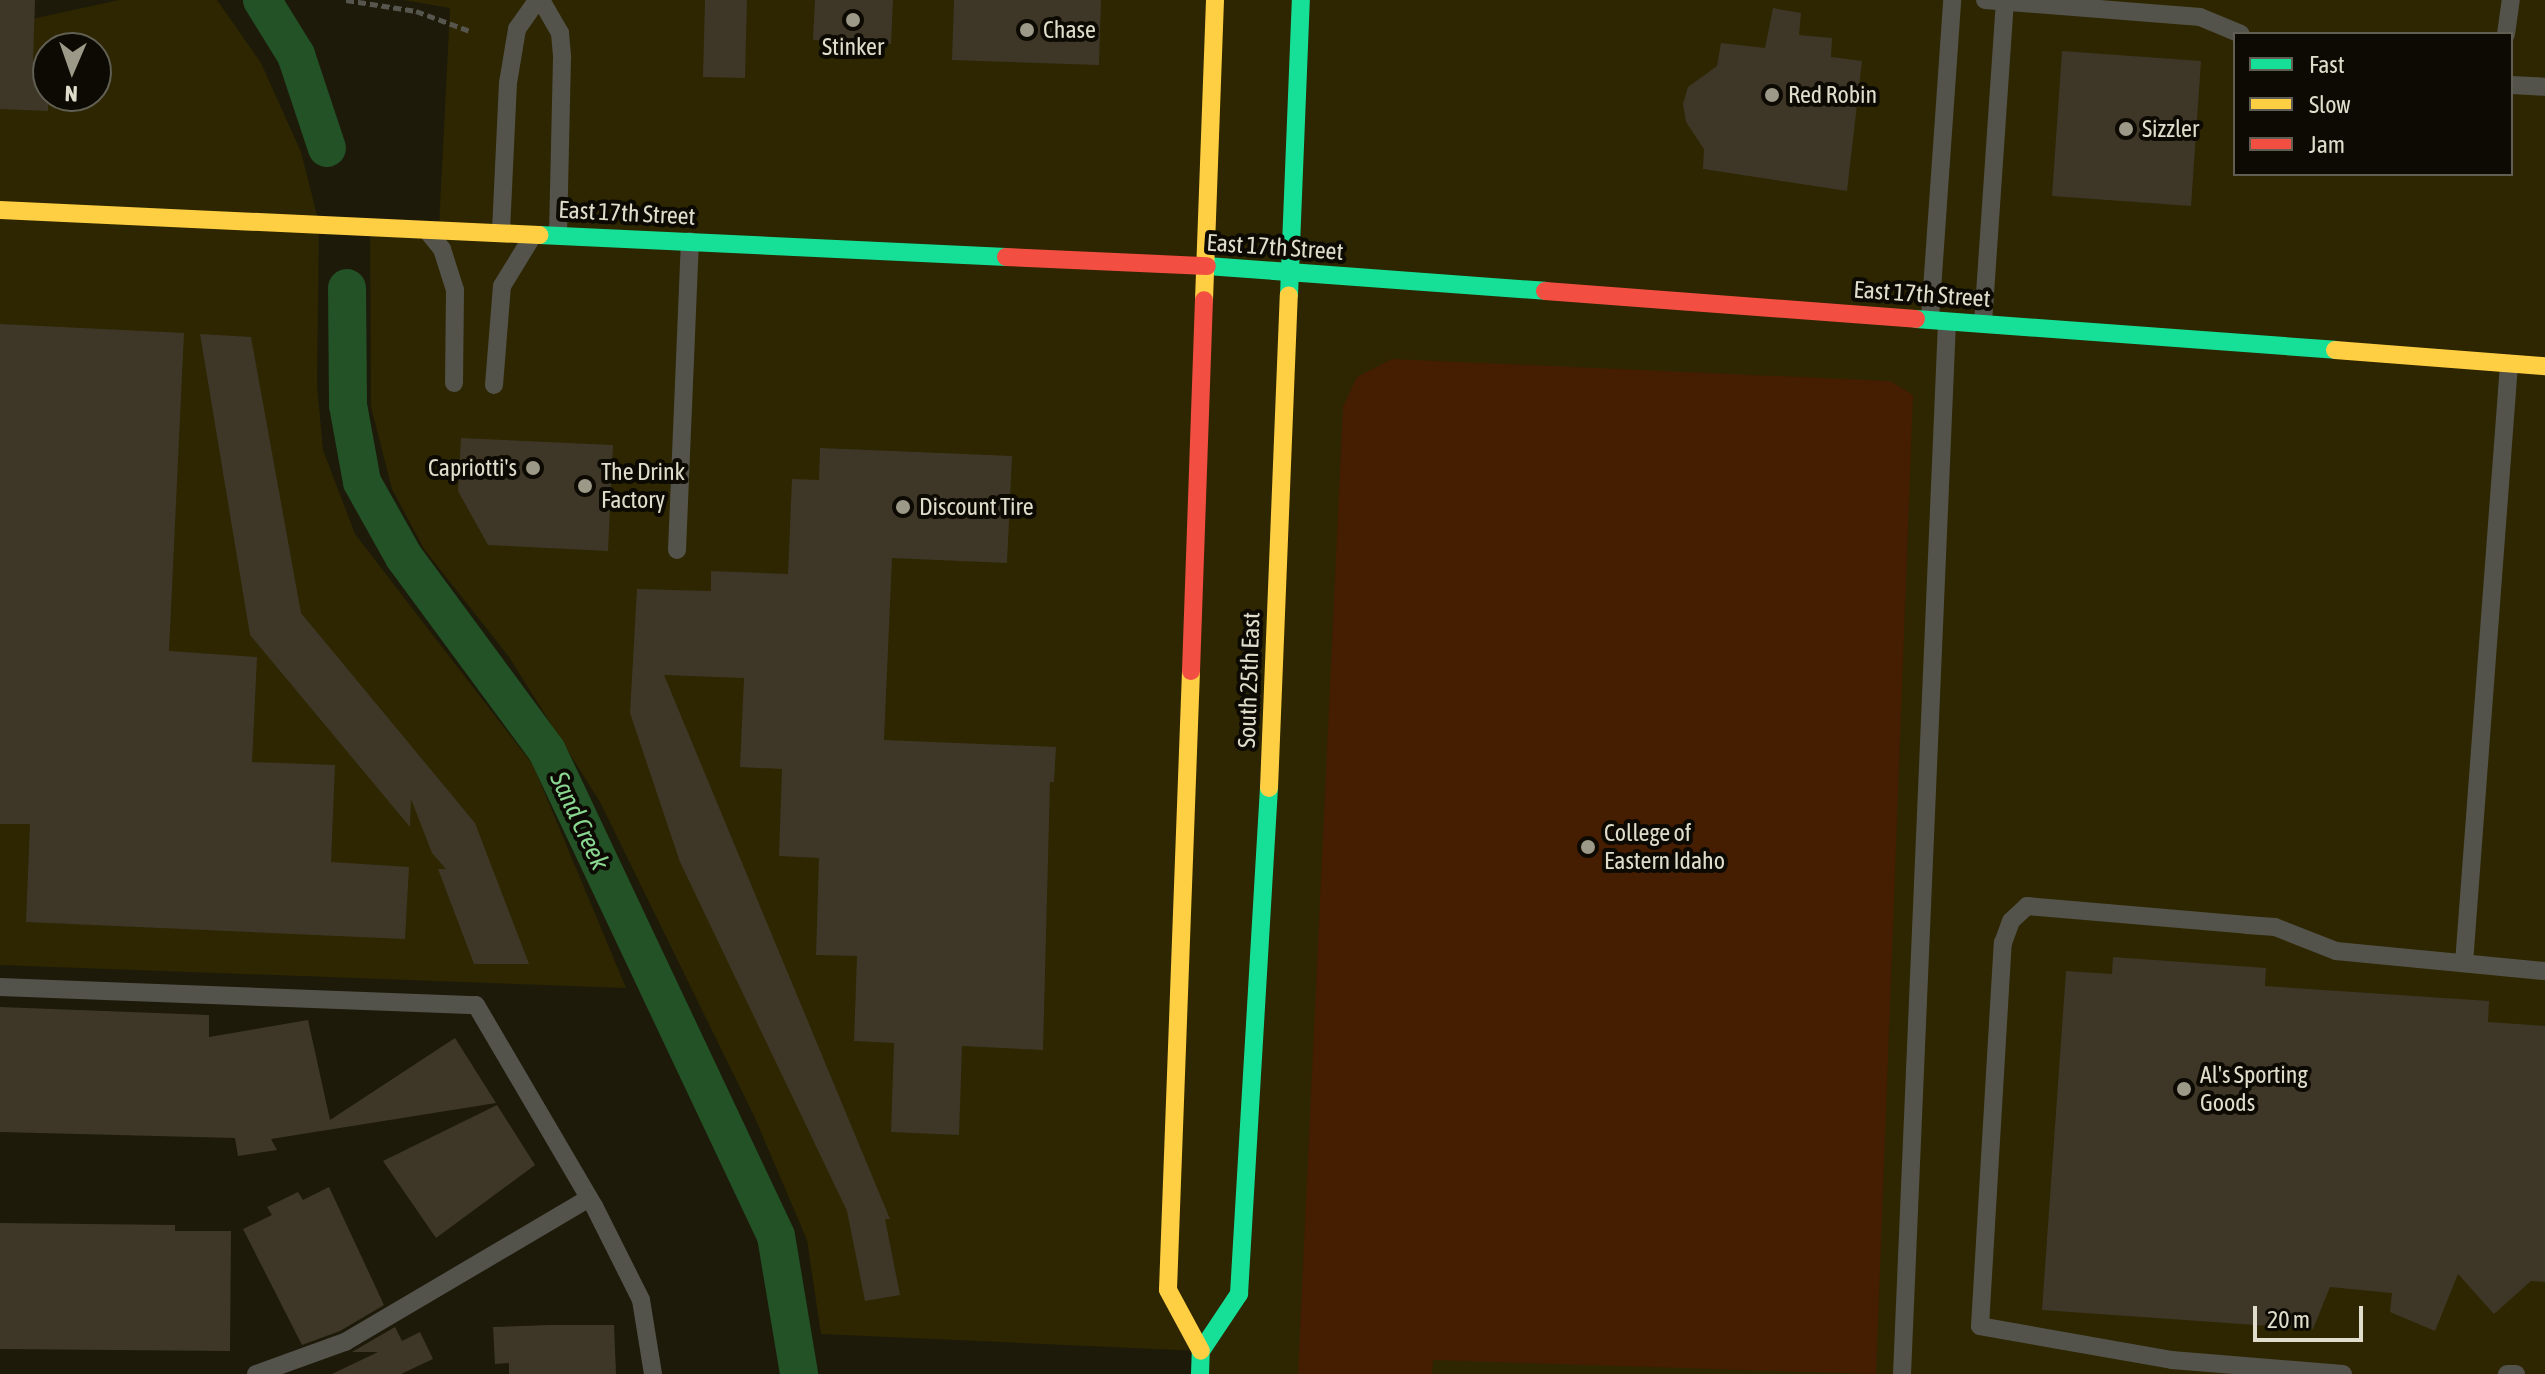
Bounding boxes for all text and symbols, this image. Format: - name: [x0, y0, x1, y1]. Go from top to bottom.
- marker: Stinker: [844, 11, 862, 29]
- place label: Chase: [1043, 16, 1096, 44]
- marker: Chase: [1018, 21, 1036, 39]
- north arrow: [32, 32, 112, 112]
- legend: [2233, 32, 2513, 176]
- place label: Stinker: [822, 33, 884, 61]
- text: Fast: [2309, 51, 2345, 78]
- text: N: [64, 81, 78, 107]
- place label: Red Robin: [1788, 81, 1877, 109]
- marker: Red Robin: [1763, 86, 1781, 104]
- text: Slow: [2309, 91, 2351, 118]
- place label: Sizzler: [2142, 115, 2199, 143]
- marker: Sizzler: [2117, 120, 2135, 138]
- text: Jam: [2309, 131, 2345, 158]
- street label: East 17th Street: [558, 195, 696, 231]
- street label: East 17th Street: [1206, 228, 1344, 266]
- street label: East 17th Street: [1853, 275, 1991, 313]
- place label: Capriotti's: [428, 454, 517, 482]
- place label: The Drink Factory: [601, 458, 685, 514]
- marker: Capriotti's: [524, 459, 542, 477]
- marker: The Drink Factory: [576, 477, 594, 495]
- place label: Discount Tire: [919, 493, 1034, 521]
- marker: Discount Tire: [894, 498, 912, 516]
- street label: South 25th East: [1232, 612, 1266, 748]
- water label: Sand Creek: [543, 767, 615, 875]
- place label: College of Eastern Idaho: [1604, 819, 1725, 875]
- marker: College of Eastern Idaho: [1579, 838, 1597, 856]
- place label: Al's Sporting Goods: [2200, 1061, 2308, 1117]
- marker: Al's Sporting Goods: [2175, 1080, 2193, 1098]
- scale bar: [2257, 1290, 2367, 1340]
- text: 20 m: [2267, 1306, 2310, 1333]

